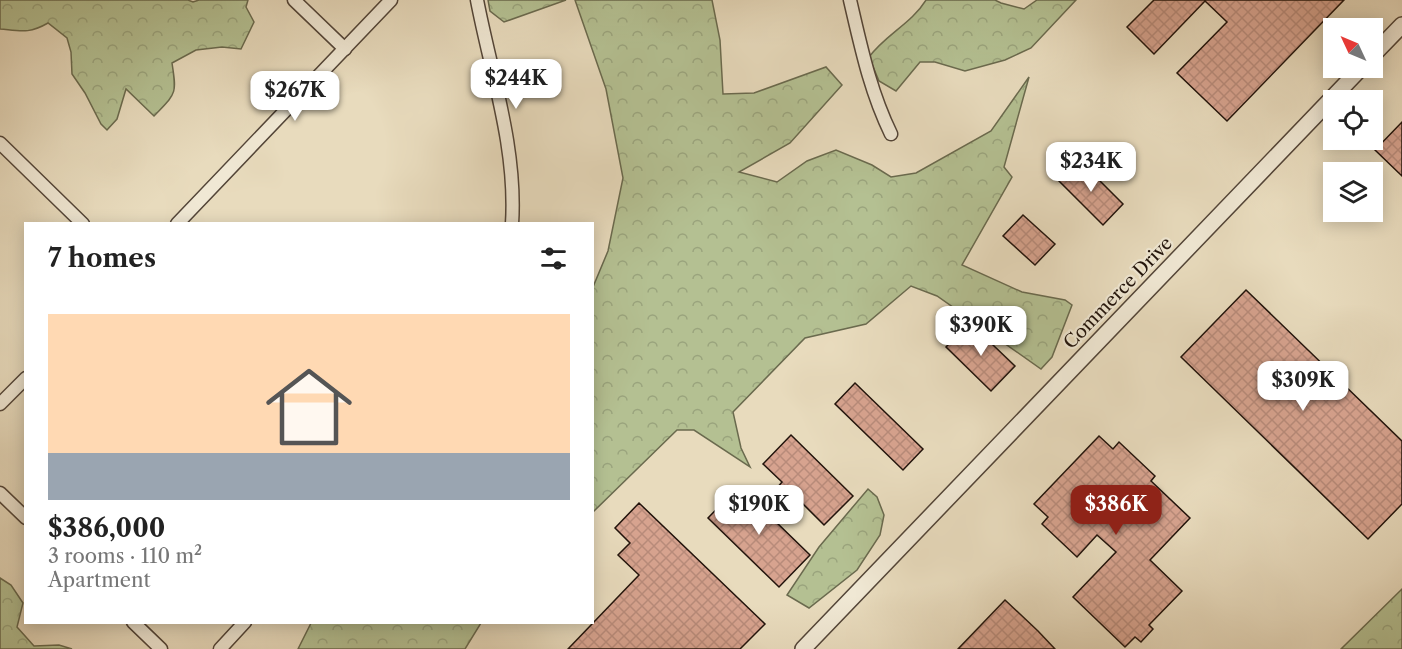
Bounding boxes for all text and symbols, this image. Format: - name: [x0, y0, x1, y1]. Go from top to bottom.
- north arrow: [1323, 18, 1383, 78]
- map controls: [1323, 18, 1383, 222]
- pin: $244K: [474, 59, 558, 110]
- text: $244K: [485, 66, 547, 90]
- pin: $267K: [253, 71, 337, 122]
- text: $267K: [264, 78, 326, 102]
- button: locate: [1323, 90, 1383, 150]
- pin: $234K: [1049, 142, 1133, 193]
- text: $234K: [1060, 149, 1122, 173]
- button: layers: [1323, 162, 1383, 222]
- street label: Commerce Drive: [1059, 233, 1177, 353]
- text: 7 homes: [48, 242, 156, 274]
- icon: filters: [537, 242, 570, 275]
- pin: $390K: [939, 306, 1023, 357]
- text: $390K: [949, 313, 1013, 337]
- icon: home: [255, 353, 363, 461]
- pin: $309K: [1261, 361, 1345, 412]
- text: $309K: [1271, 368, 1335, 392]
- pin: $190K: [717, 485, 801, 536]
- pin: $386K: [1074, 485, 1158, 536]
- text: $190K: [729, 492, 789, 516]
- text: $386K: [1085, 492, 1147, 516]
- text: $386,000: [48, 512, 165, 544]
- text: 3 rooms · 110 m²: [48, 544, 202, 568]
- text: Apartment: [48, 568, 151, 592]

